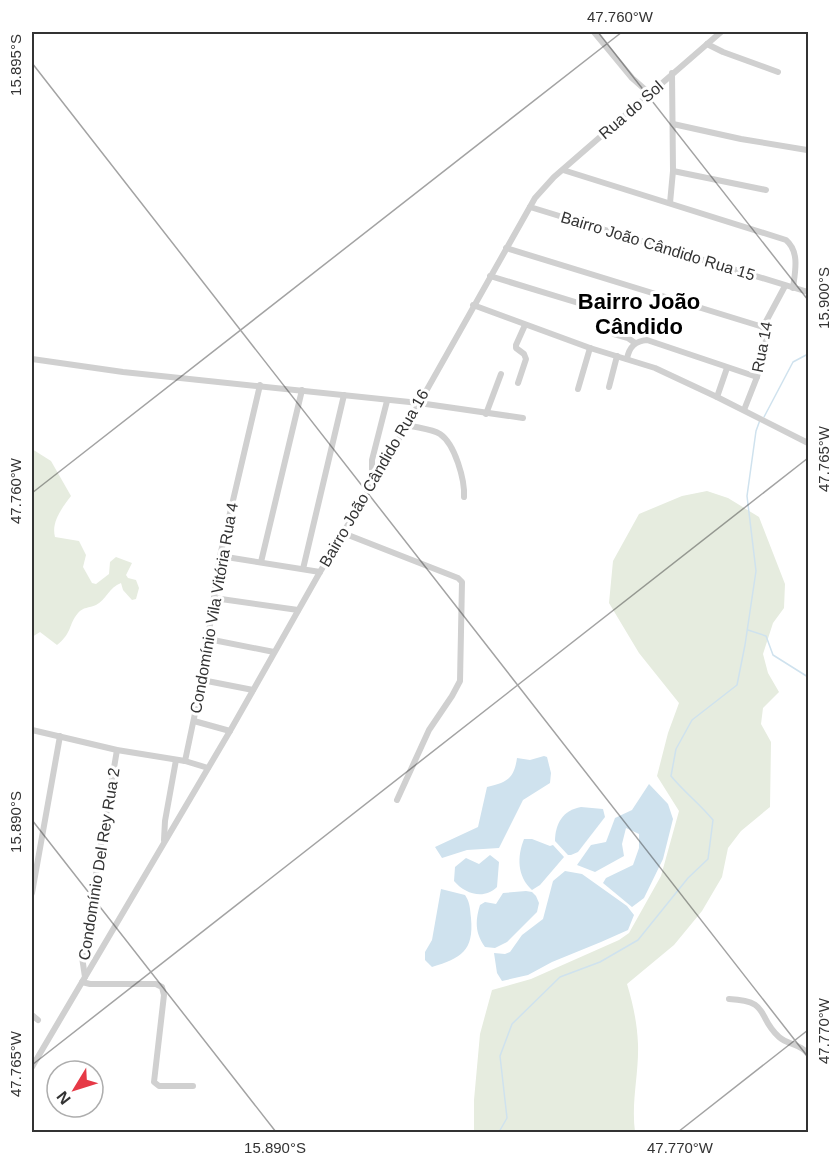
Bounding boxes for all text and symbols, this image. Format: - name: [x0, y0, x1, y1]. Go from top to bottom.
- text: 47.760°W: [587, 8, 654, 25]
- text: 15.895°S: [7, 34, 24, 96]
- street label: Rua do Sol: [596, 78, 666, 142]
- street label: Bairro João Cândido Rua 15: [559, 208, 757, 284]
- text: 15.900°S: [815, 267, 832, 329]
- district label: Bairro João Cândido: [578, 289, 700, 339]
- street label: Rua 14: [749, 320, 775, 374]
- street label: Bairro João Cândido Rua 16: [316, 386, 432, 570]
- text: 47.765°W: [815, 425, 832, 492]
- text: 47.760°W: [7, 457, 24, 524]
- street label: Condomínio Vila Vitória Rua 4: [187, 501, 241, 715]
- street label: Condomínio Del Rey Rua 2: [75, 766, 123, 962]
- text: 15.890°S: [7, 791, 24, 853]
- text: 47.770°W: [815, 997, 832, 1064]
- text: 47.765°W: [7, 1030, 24, 1097]
- north arrow: [45, 1059, 105, 1119]
- text: N: [53, 1088, 74, 1108]
- text: 15.890°S: [244, 1139, 306, 1156]
- text: 47.770°W: [647, 1139, 714, 1156]

